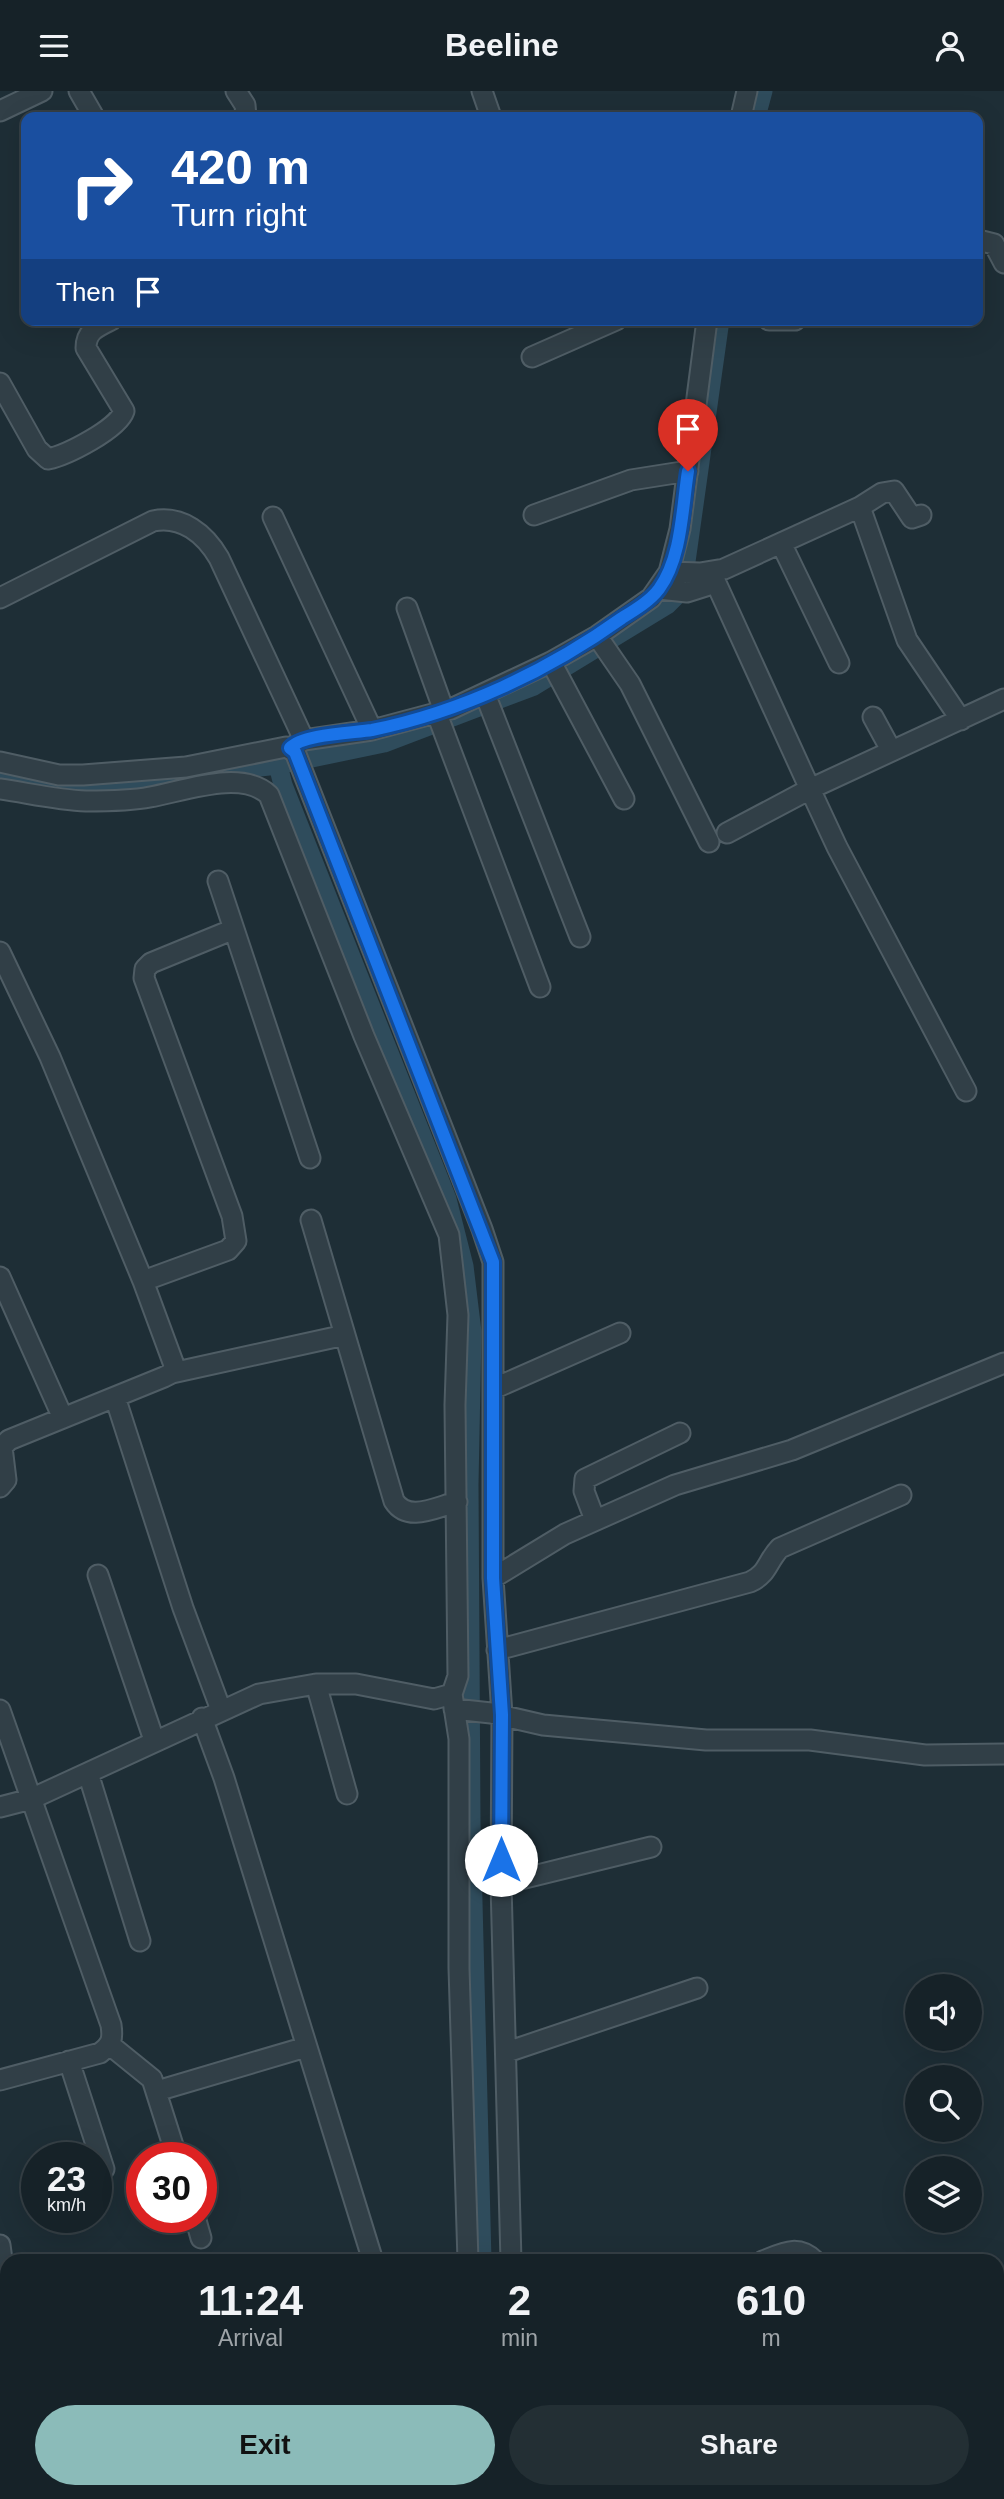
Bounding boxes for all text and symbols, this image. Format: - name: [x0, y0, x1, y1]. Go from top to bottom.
- icon: menu: [35, 27, 73, 65]
- text: Beeline: [445, 27, 559, 63]
- icon: person: [931, 27, 969, 65]
- icon: right: [56, 140, 147, 231]
- text: 420 m: [171, 140, 310, 194]
- text: Turn right: [171, 197, 307, 233]
- icon: arrive: [129, 273, 167, 311]
- text: Then: [56, 277, 115, 307]
- pin: [658, 399, 718, 471]
- icon: arrive: [669, 410, 707, 448]
- position arrow: [464, 1823, 538, 1897]
- map controls: [905, 1974, 982, 2233]
- button: sound: [905, 1974, 982, 2051]
- button: search: [905, 2065, 982, 2142]
- speed limit sign: 30: [126, 2142, 217, 2233]
- button: layers: [905, 2156, 982, 2233]
- text: 23: [47, 2159, 86, 2198]
- text: km/h: [47, 2195, 86, 2215]
- text: 11:24: [198, 2277, 303, 2324]
- text: 2: [508, 2277, 531, 2324]
- text: 610: [736, 2277, 806, 2324]
- text: Arrival: [218, 2325, 283, 2351]
- text: min: [501, 2325, 538, 2351]
- text: m: [761, 2325, 781, 2351]
- button: Exit: [35, 2405, 495, 2485]
- button: Share: [509, 2405, 969, 2485]

